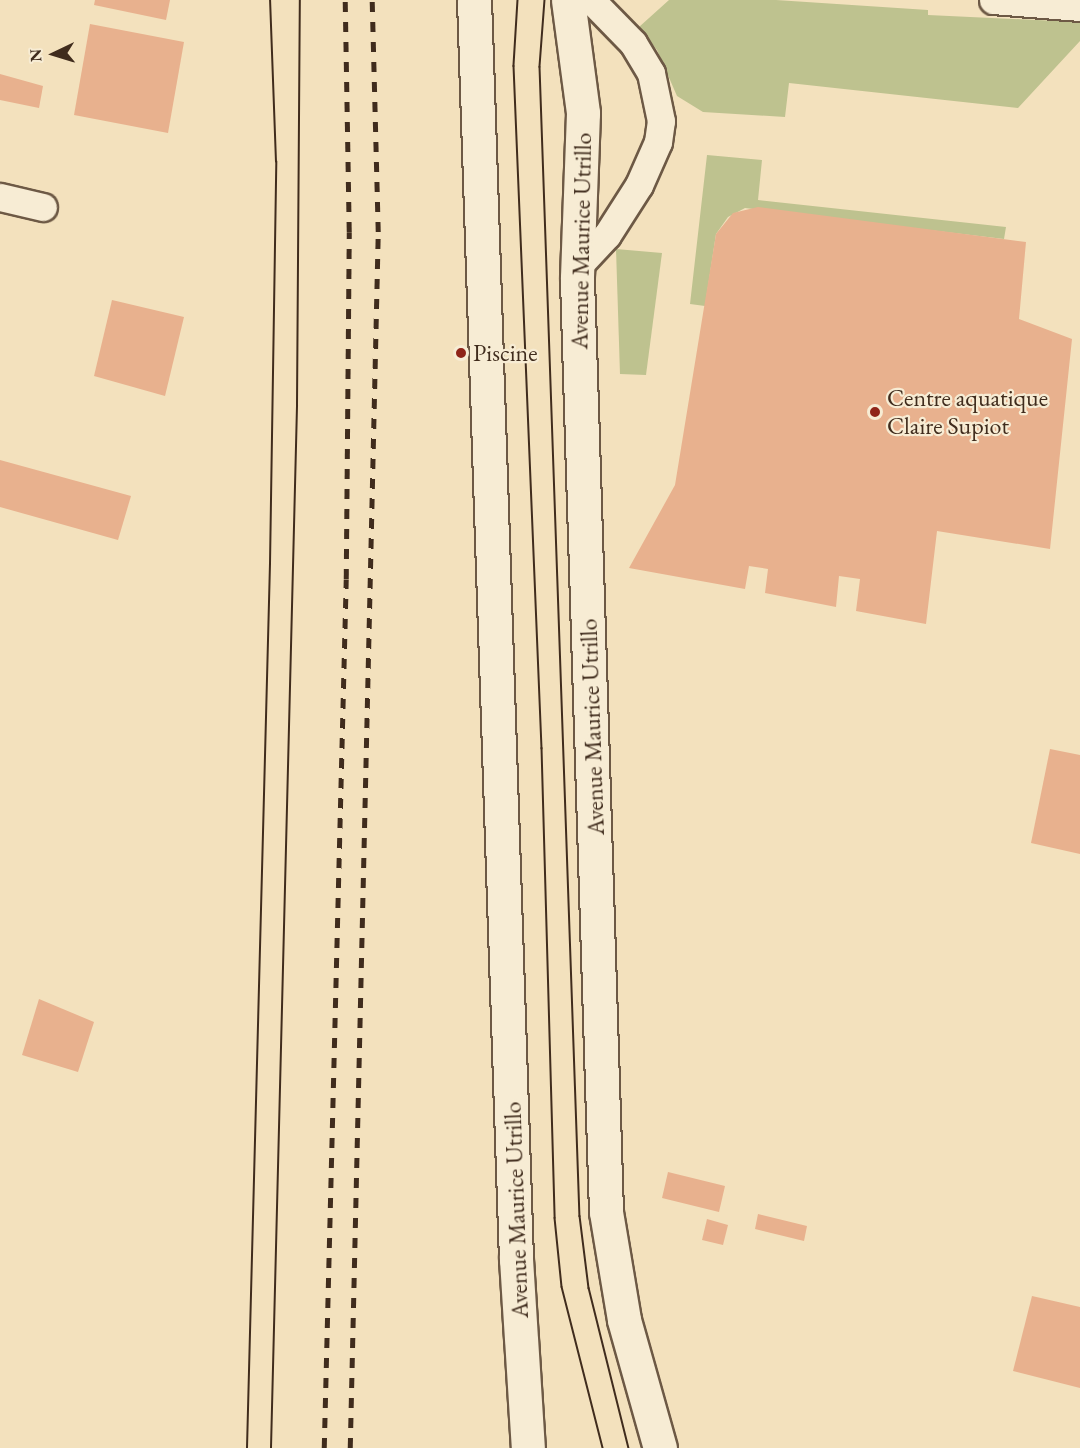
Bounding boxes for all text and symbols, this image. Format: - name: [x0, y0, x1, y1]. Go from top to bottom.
- north arrow: [24, 24, 84, 84]
- text: N: [25, 48, 46, 62]
- street label: Avenue Maurice Utrillo: [565, 132, 597, 350]
- place label: Piscine: [473, 339, 538, 367]
- marker: Piscine: [454, 346, 468, 360]
- place label: Centre aquatique Claire Supiot: [887, 384, 1048, 440]
- marker: Centre aquatique Claire Supiot: [868, 405, 882, 419]
- street label: Avenue Maurice Utrillo: [574, 618, 610, 836]
- street label: Avenue Maurice Utrillo: [498, 1101, 534, 1319]

